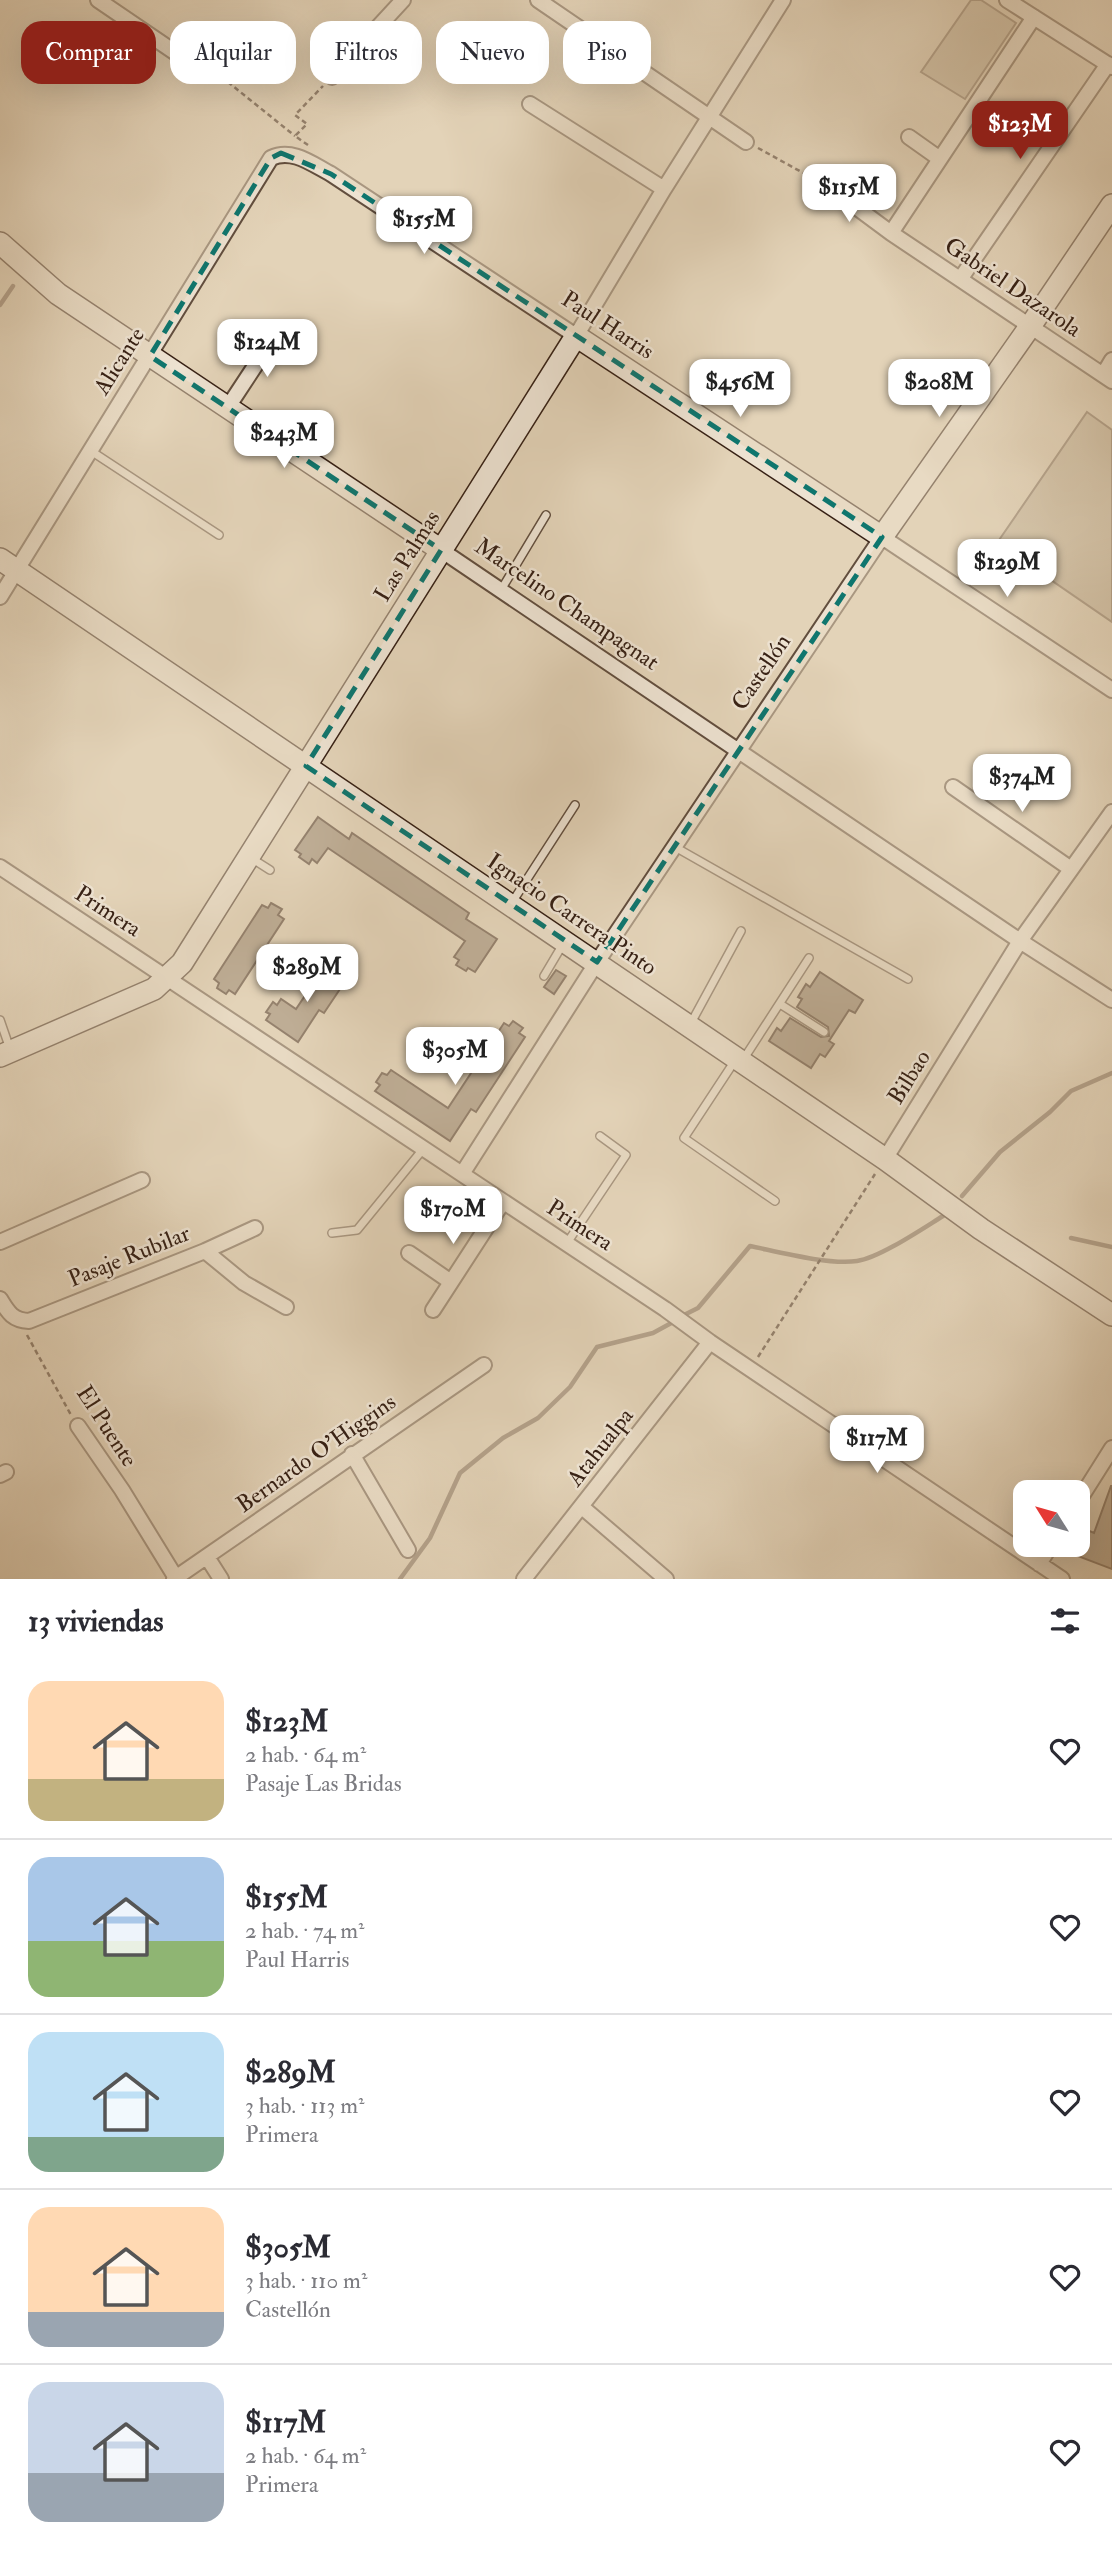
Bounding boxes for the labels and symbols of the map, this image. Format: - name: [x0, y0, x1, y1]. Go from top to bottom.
- pin: $123M: [971, 102, 1069, 161]
- pin: $115M: [800, 164, 898, 224]
- pin: $155M: [375, 196, 473, 256]
- street label: Gabriel Dazarola: [939, 231, 1087, 344]
- street label: Paul Harris: [556, 284, 660, 366]
- pin: $124M: [218, 320, 316, 379]
- street label: Alicante: [87, 322, 151, 401]
- pin: $456M: [691, 360, 789, 419]
- pin: $208M: [890, 360, 988, 419]
- pin: $243M: [235, 410, 333, 470]
- street label: Las Palmas: [368, 505, 446, 607]
- street label: Marcelino Champagnat: [469, 532, 665, 677]
- pin: $129M: [958, 540, 1056, 599]
- street label: Castellón: [725, 628, 797, 716]
- pin: $374M: [973, 754, 1071, 814]
- street label: Ignacio Carrera Pinto: [482, 846, 662, 982]
- street label: Primera: [69, 879, 147, 943]
- pin: $289M: [258, 944, 356, 1004]
- pin: $305M: [406, 1028, 504, 1087]
- street label: Bilbao: [881, 1044, 937, 1110]
- pin: $170M: [404, 1186, 502, 1246]
- street label: Primera: [541, 1193, 619, 1257]
- street label: Pasaje Rubilar: [64, 1218, 195, 1294]
- street label: El Puente: [70, 1380, 144, 1472]
- street label: Bernardo O'Higgins: [231, 1387, 402, 1519]
- street label: Atahualpa: [560, 1401, 641, 1493]
- pin: $117M: [828, 1416, 926, 1475]
- north arrow: [1013, 1480, 1090, 1558]

